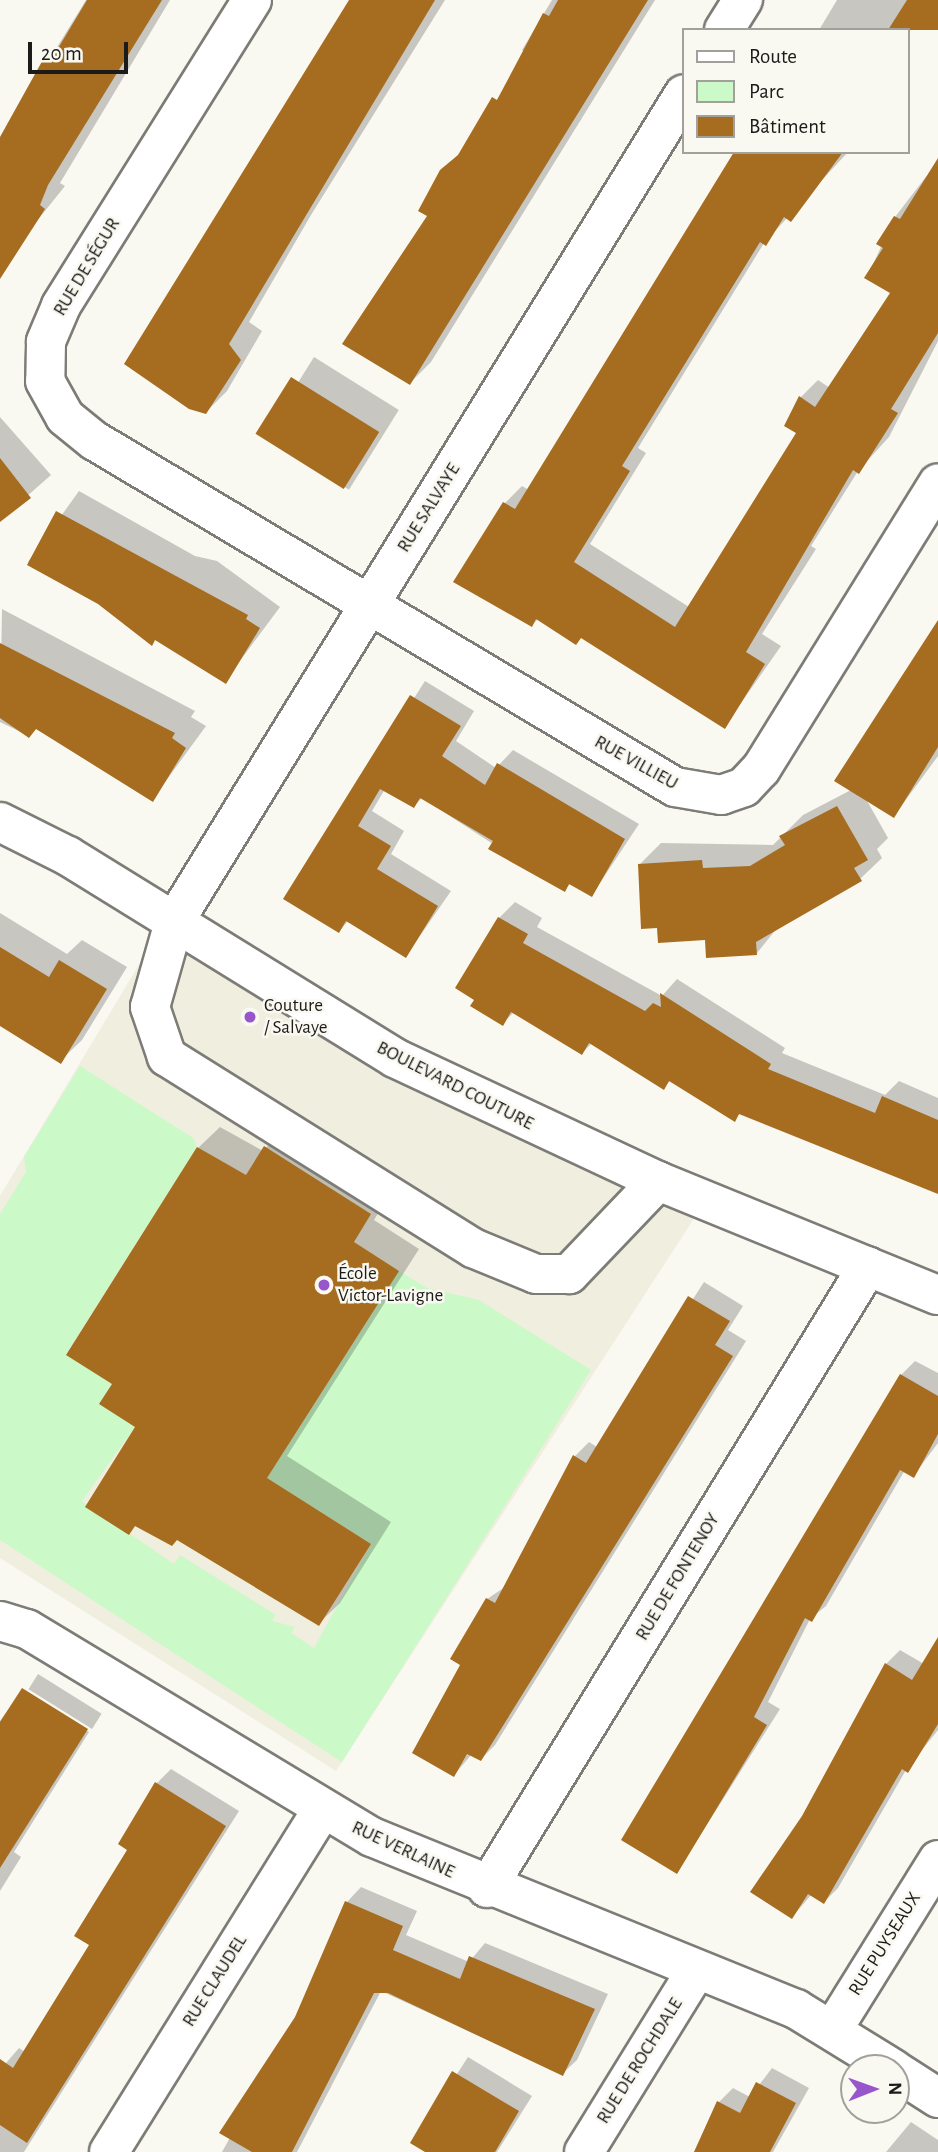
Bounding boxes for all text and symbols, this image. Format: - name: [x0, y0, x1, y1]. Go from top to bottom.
- scale bar: [32, 28, 131, 72]
- legend: [682, 28, 910, 154]
- text: 20 m: [41, 43, 82, 64]
- text: Route: [749, 46, 797, 67]
- text: Parc: [749, 81, 784, 102]
- text: Bâtiment: [749, 116, 826, 137]
- street label: RUE DE SÉGUR: [49, 214, 125, 320]
- street label: RUE SALVAYE: [393, 459, 465, 557]
- street label: RUE VILLIEU: [590, 731, 682, 795]
- place label: Couture / Salvaye: [264, 995, 327, 1039]
- marker: Couture / Salvaye: [242, 1009, 258, 1025]
- street label: BOULEVARD COUTURE: [373, 1037, 537, 1135]
- place label: École Victor-Lavigne: [338, 1263, 443, 1307]
- marker: École Victor-Lavigne: [316, 1277, 332, 1293]
- street label: RUE DE FONTENOY: [631, 1509, 725, 1645]
- street label: RUE VERLAINE: [348, 1816, 458, 1884]
- street label: RUE PUYSEAUX: [844, 1888, 926, 2000]
- street label: RUE CLAUDEL: [178, 1931, 252, 2031]
- street label: RUE DE ROCHDALE: [592, 1994, 688, 2128]
- north arrow: [840, 2054, 910, 2124]
- text: N: [885, 2082, 904, 2095]

